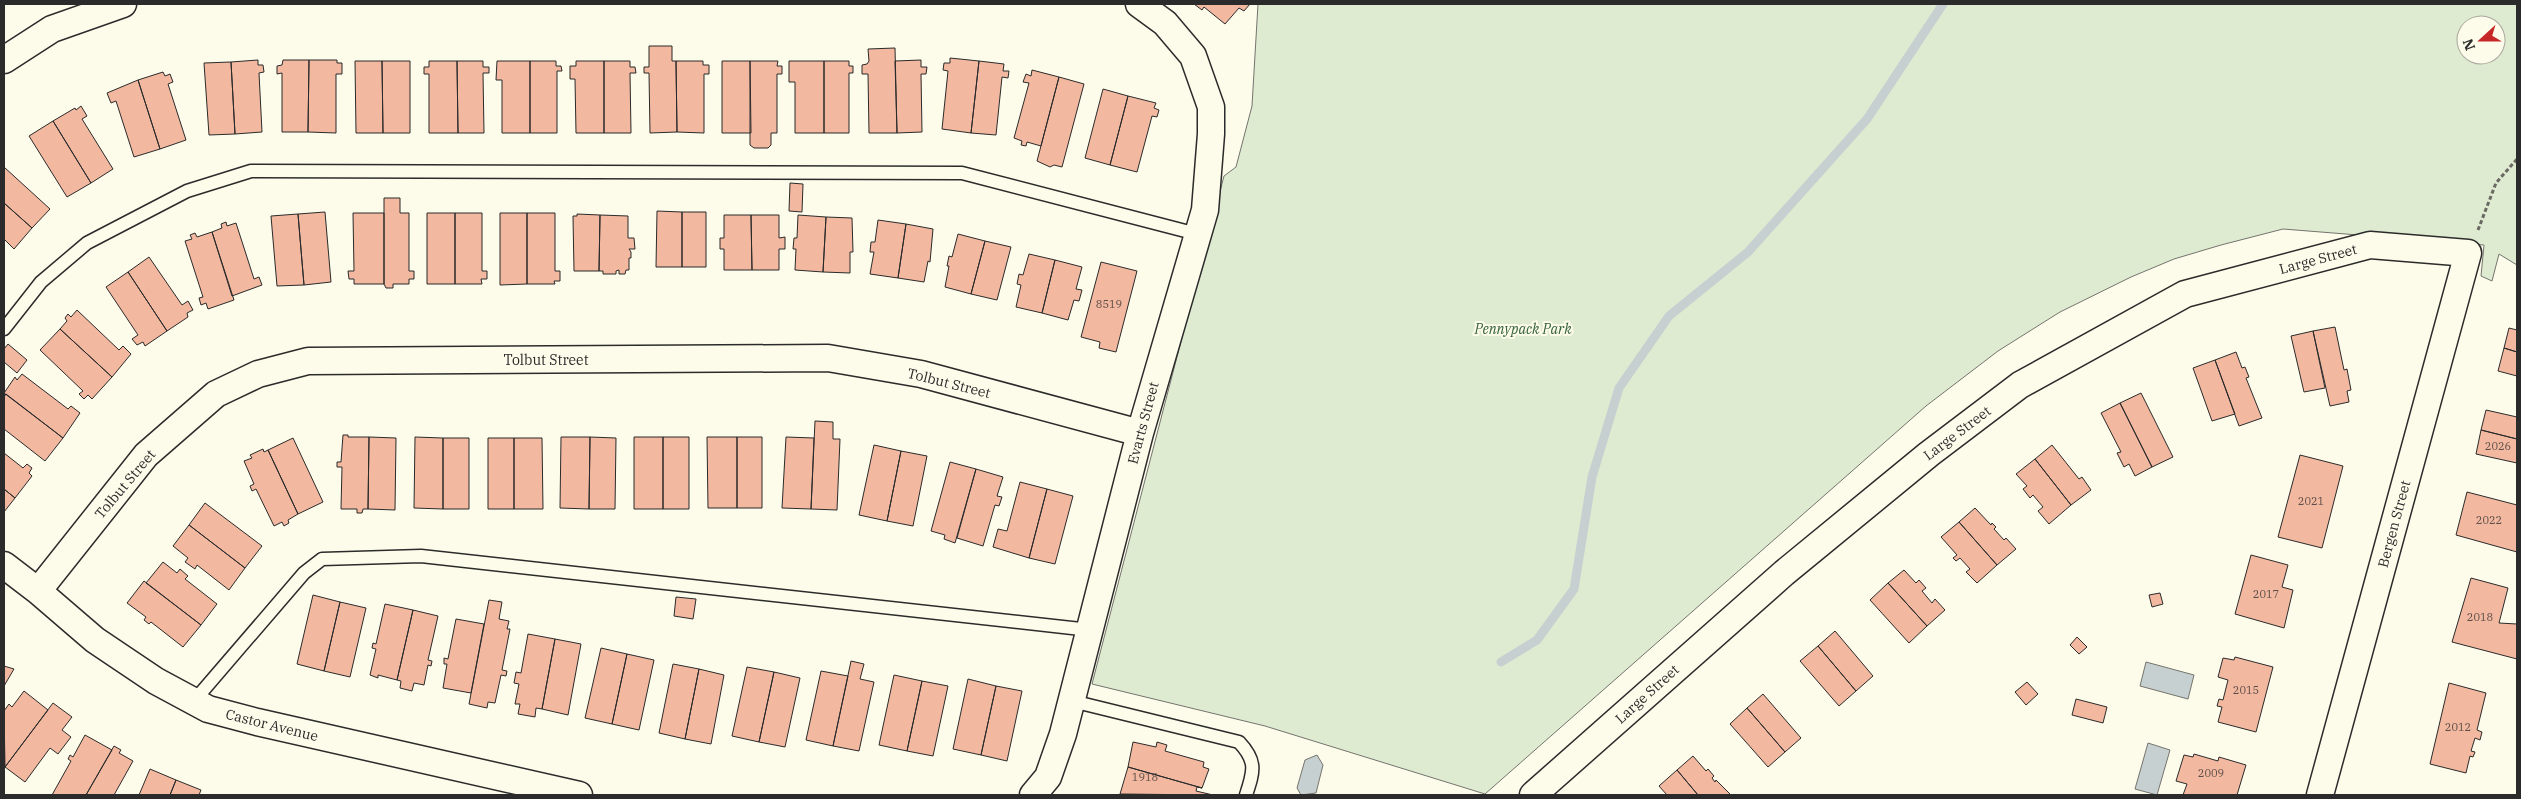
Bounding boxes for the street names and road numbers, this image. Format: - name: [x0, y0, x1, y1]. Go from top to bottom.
- street label: Large Street: [2277, 240, 2359, 278]
- street label: Tolbut Street: [503, 351, 589, 369]
- street label: Tolbut Street: [906, 364, 993, 402]
- street label: Evarts Street: [1123, 380, 1163, 466]
- street label: Large Street: [1920, 402, 1994, 464]
- street label: Tolbut Street: [91, 446, 159, 522]
- street label: Bergen Street: [2374, 478, 2414, 570]
- street label: Large Street: [1611, 661, 1683, 727]
- street label: Castor Avenue: [224, 705, 320, 745]

